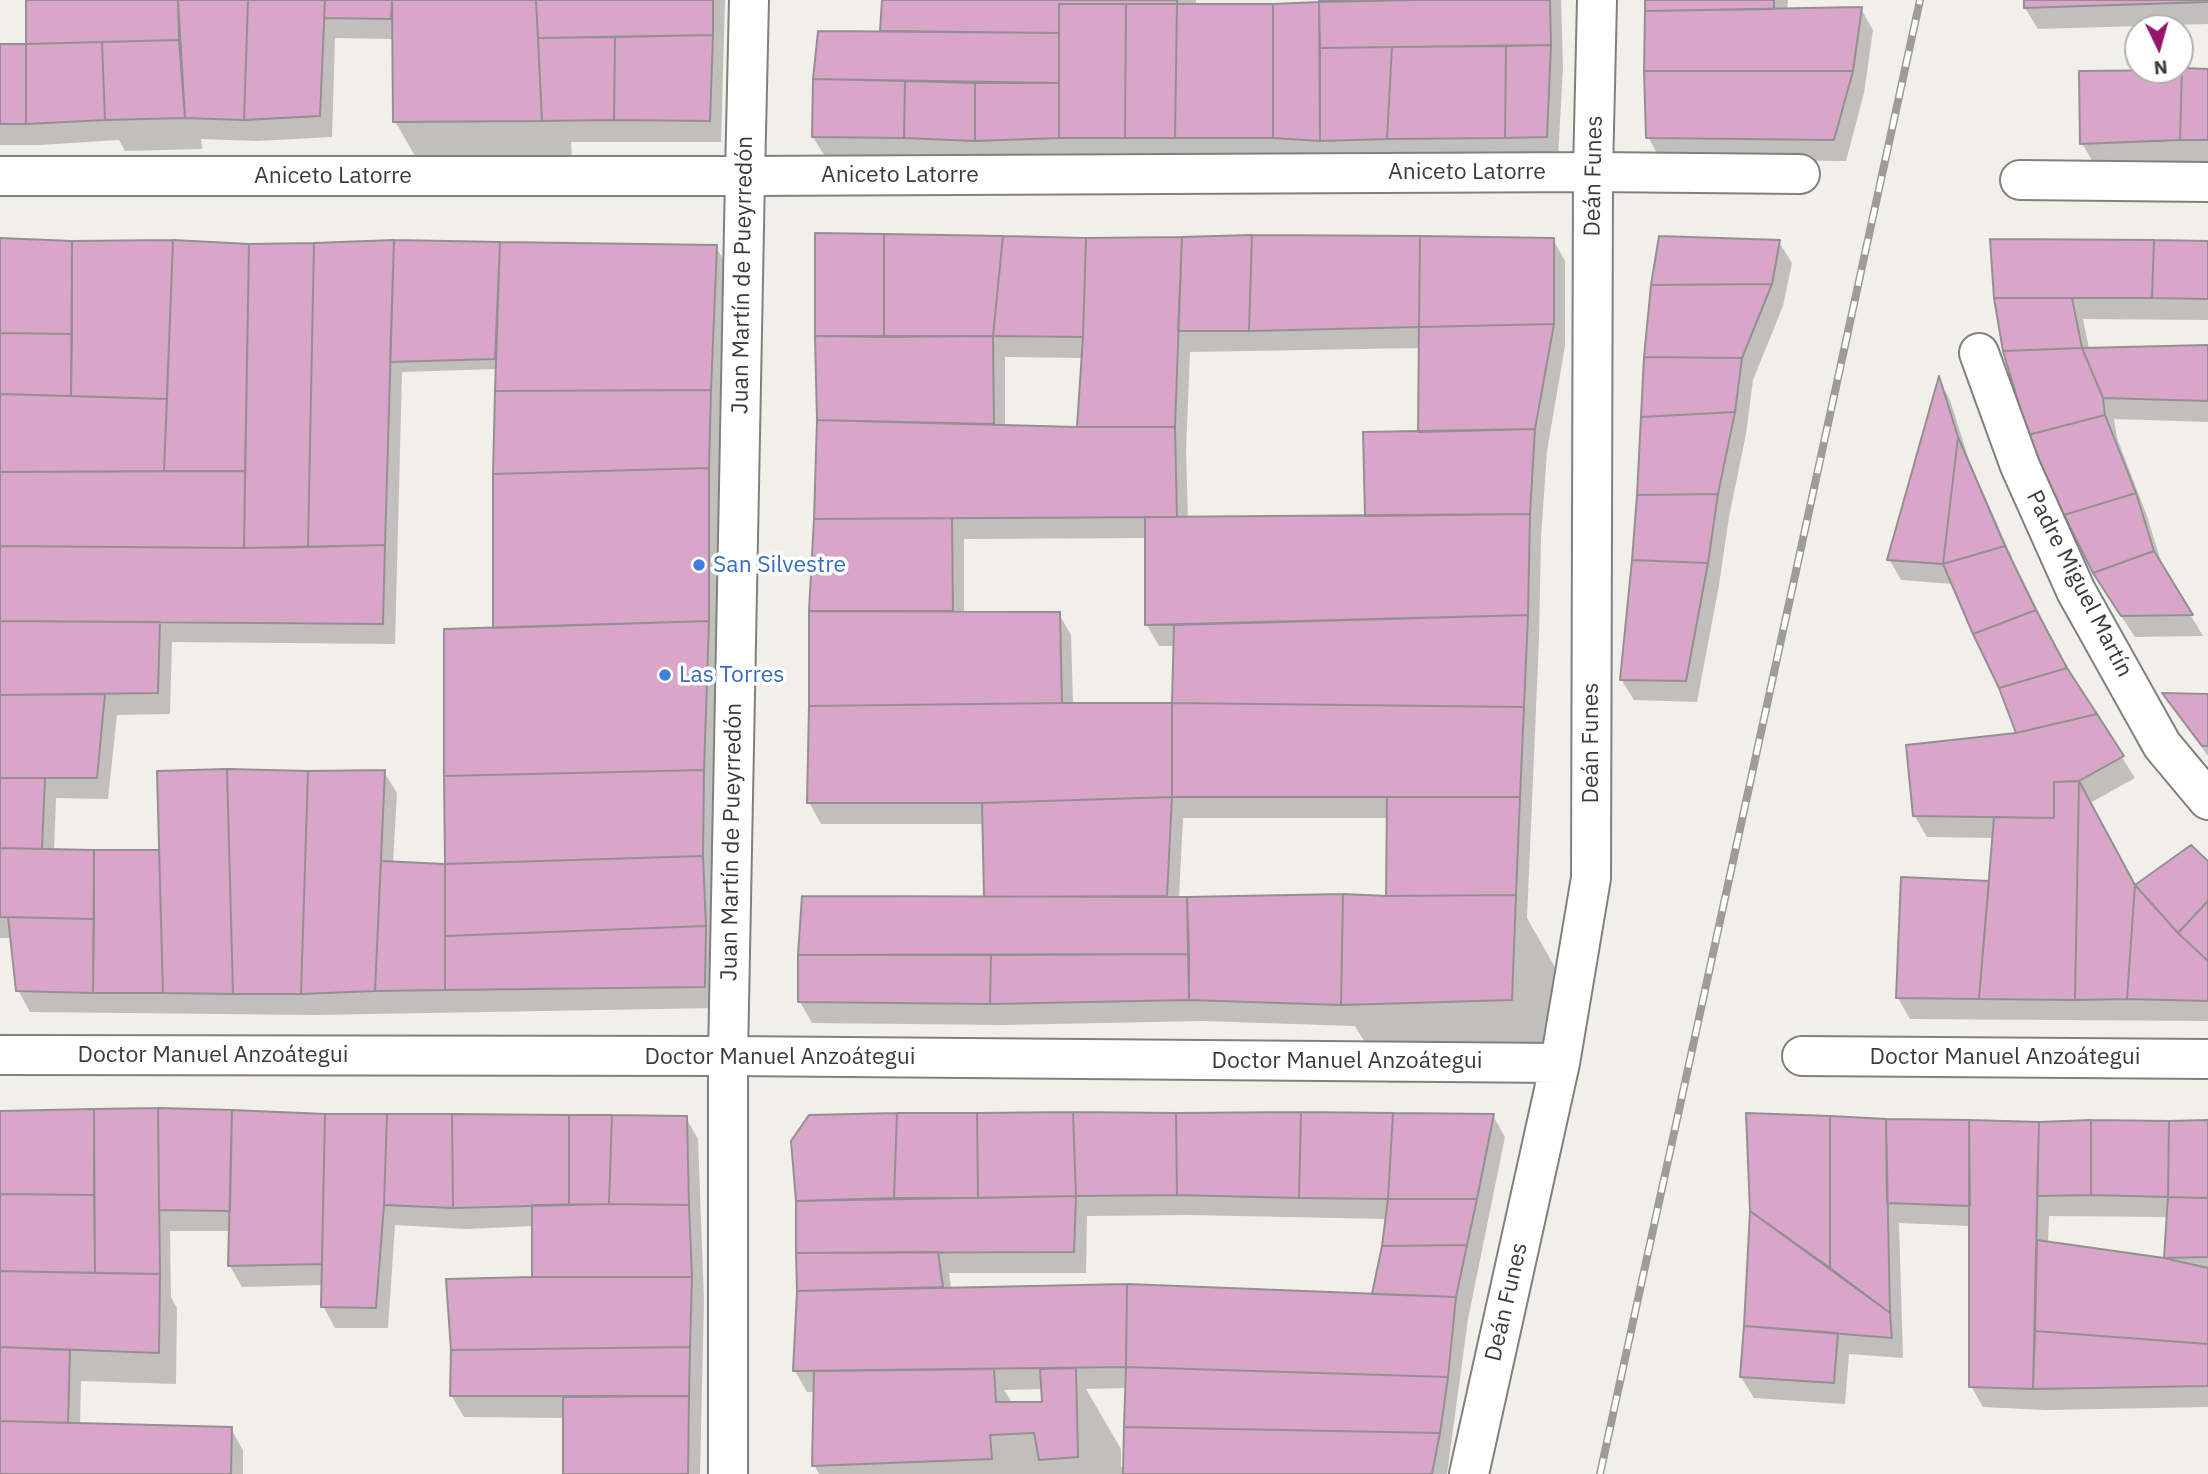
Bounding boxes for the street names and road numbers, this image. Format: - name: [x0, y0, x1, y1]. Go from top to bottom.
- street label: Deán Funes: [1579, 115, 1609, 237]
- street label: Juan Martín de Pueyrredón: [727, 136, 759, 414]
- street label: Aniceto Latorre: [1388, 158, 1546, 186]
- street label: Aniceto Latorre: [821, 161, 979, 189]
- street label: Aniceto Latorre: [254, 162, 412, 190]
- street label: Padre Miguel Martín: [2020, 486, 2138, 682]
- street label: Deán Funes: [1577, 682, 1605, 804]
- street label: Juan Martín de Pueyrredón: [716, 703, 748, 981]
- street label: Doctor Manuel Anzoátegui: [78, 1041, 348, 1069]
- street label: Doctor Manuel Anzoátegui: [645, 1043, 915, 1071]
- street label: Doctor Manuel Anzoátegui: [1870, 1043, 2140, 1071]
- street label: Doctor Manuel Anzoátegui: [1212, 1047, 1482, 1075]
- street label: Deán Funes: [1480, 1240, 1534, 1364]

